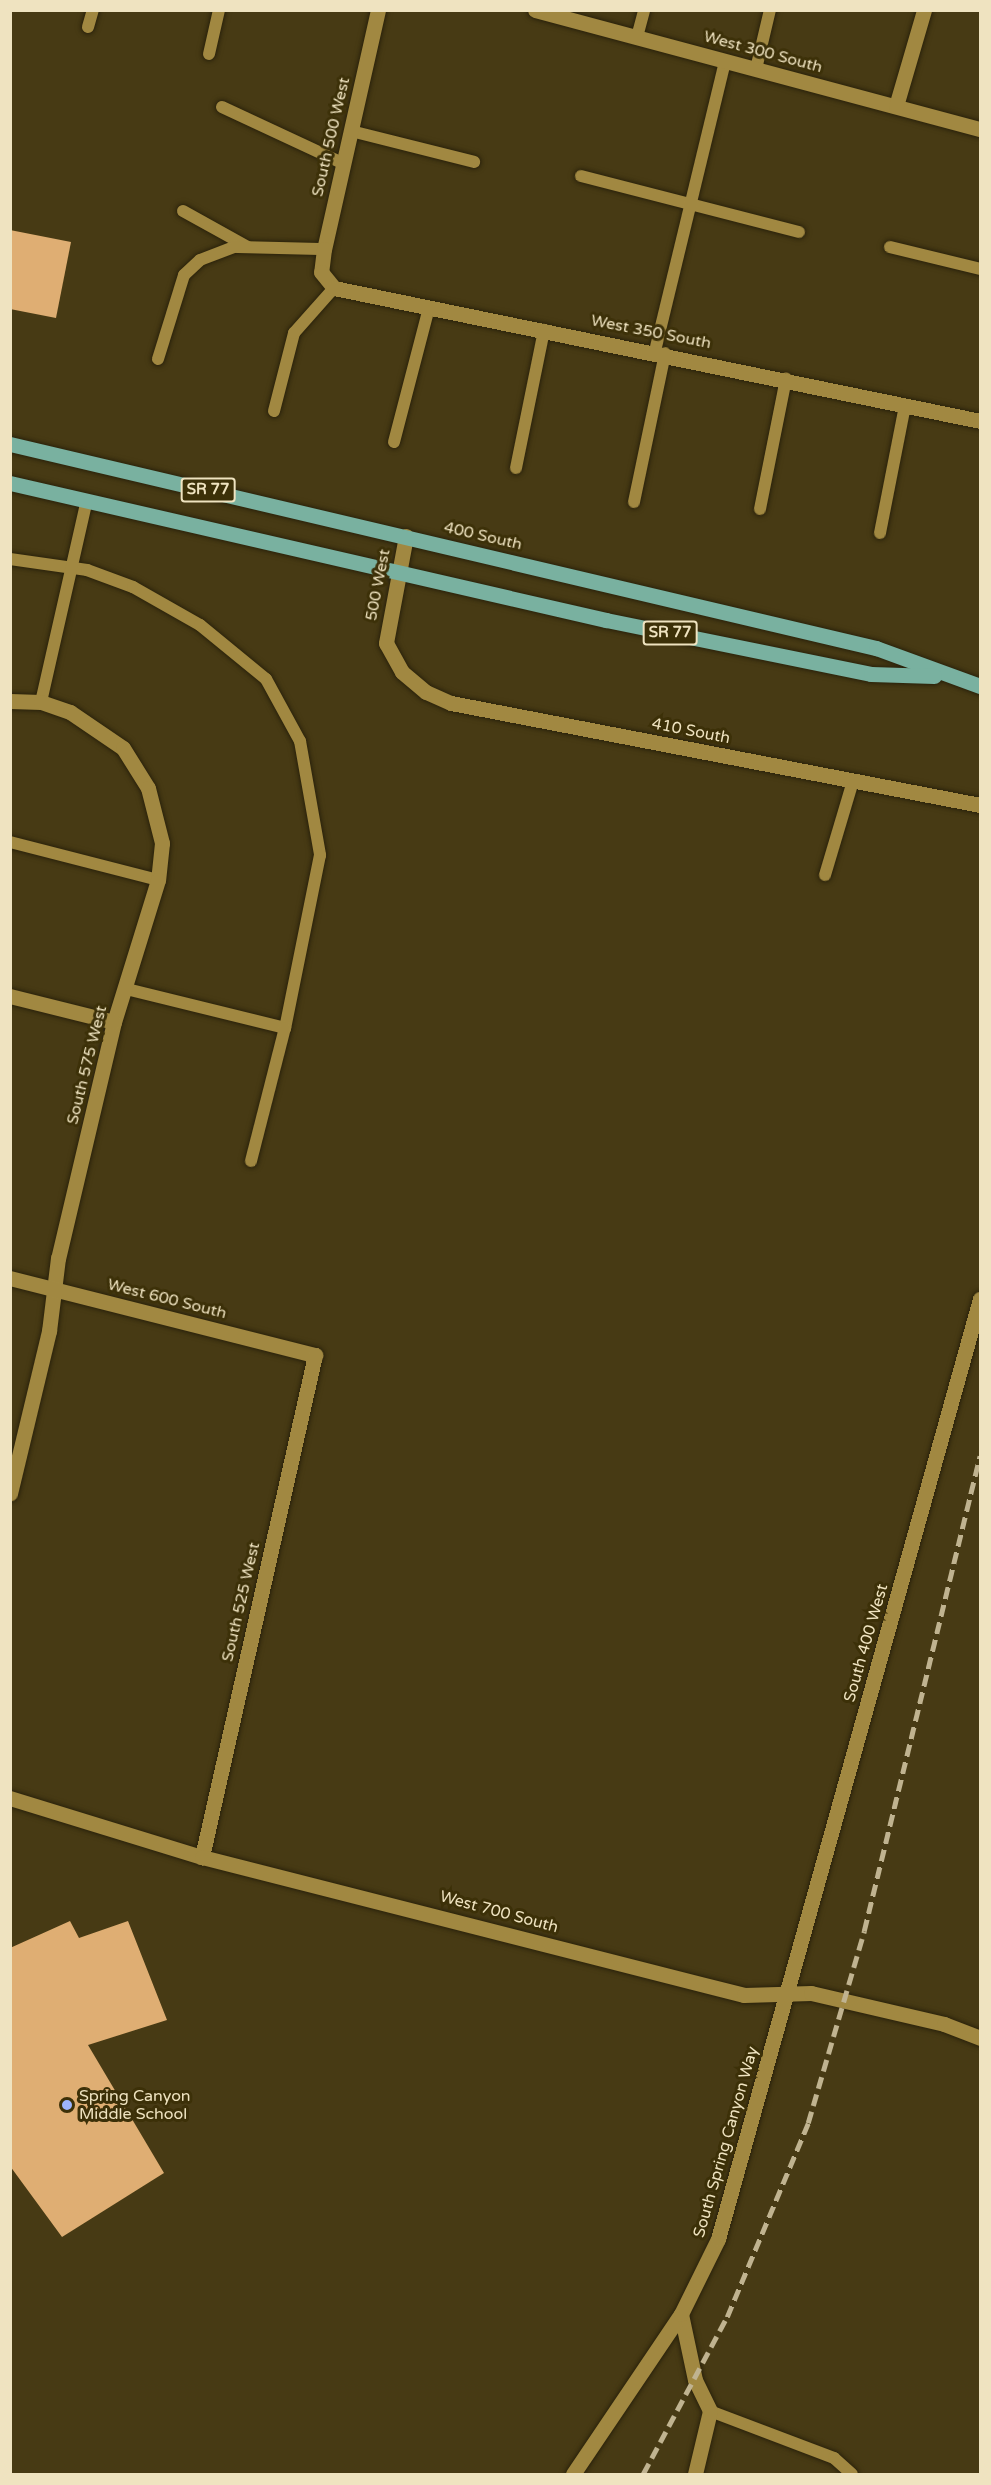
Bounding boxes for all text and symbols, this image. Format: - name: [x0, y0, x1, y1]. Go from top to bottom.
- street label: West 300 South: [702, 27, 824, 77]
- street label: South 500 West: [308, 75, 354, 199]
- street label: West 350 South: [589, 311, 713, 353]
- road number: SR 77: [180, 478, 236, 502]
- street label: 400 South: [442, 518, 524, 554]
- street label: 500 West: [362, 548, 394, 622]
- road number: SR 77: [642, 621, 698, 645]
- street label: 410 South: [650, 714, 732, 748]
- street label: South 575 West: [63, 1004, 111, 1126]
- street label: West 600 South: [106, 1275, 228, 1323]
- street label: South 525 West: [218, 1540, 264, 1664]
- street label: South 400 West: [840, 1582, 892, 1704]
- street label: West 700 South: [438, 1887, 560, 1937]
- street label: South Spring Canyon Way: [689, 2044, 763, 2240]
- place label: Spring Canyon Middle School: [79, 2086, 191, 2124]
- marker: Spring Canyon Middle School: [60, 2098, 74, 2112]

